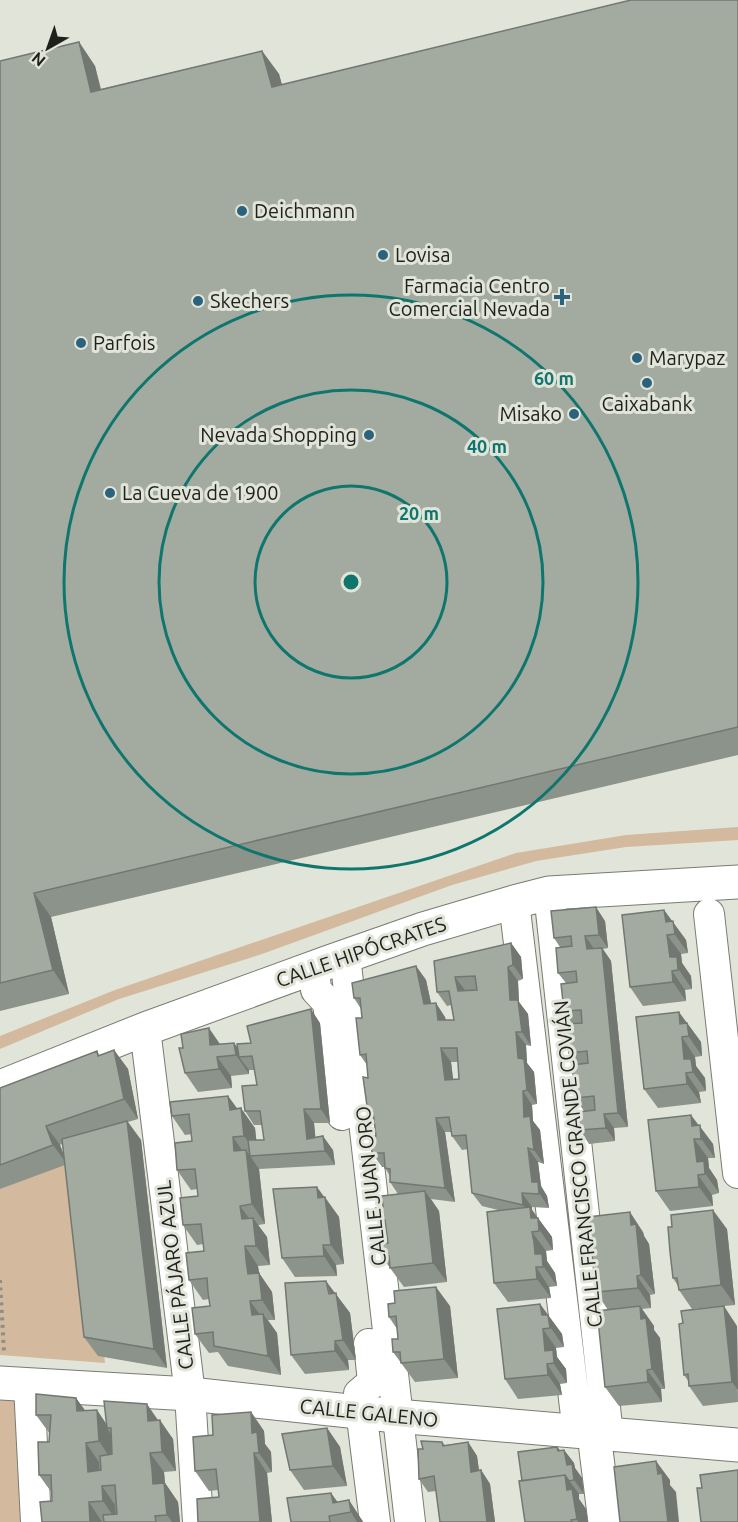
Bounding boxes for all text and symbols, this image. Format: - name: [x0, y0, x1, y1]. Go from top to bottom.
- north arrow: [18, 18, 78, 78]
- text: N: [28, 49, 49, 70]
- place label: Deichmann: [254, 199, 355, 222]
- marker: Deichmann: [235, 204, 249, 218]
- place label: Lovisa: [395, 243, 450, 266]
- marker: Lovisa: [376, 248, 390, 262]
- place label: Farmacia Centro Comercial Nevada: [389, 274, 550, 320]
- place label: Skechers: [210, 289, 289, 312]
- marker: Farmacia Centro Comercial Nevada: [555, 290, 569, 304]
- marker: Skechers: [191, 294, 205, 308]
- place label: Parfois: [93, 331, 155, 354]
- marker: Parfois: [74, 336, 88, 350]
- place label: Marypaz: [649, 346, 726, 369]
- marker: Marypaz: [630, 351, 644, 365]
- text: 60 m: [534, 368, 574, 388]
- marker: Caixabank: [640, 376, 654, 390]
- place label: Caixabank: [601, 392, 693, 415]
- place label: Misako: [499, 402, 562, 425]
- marker: Misako: [567, 407, 581, 421]
- place label: Nevada Shopping: [200, 423, 357, 446]
- marker: Nevada Shopping: [362, 428, 376, 442]
- text: 40 m: [467, 436, 507, 456]
- place label: La Cueva de 1900: [122, 481, 279, 504]
- marker: La Cueva de 1900: [103, 486, 117, 500]
- text: 20 m: [399, 503, 439, 523]
- centre of rings: [341, 572, 361, 592]
- street label: CALLE HIPÓCRATES: [273, 912, 449, 991]
- street label: CALLE FRANCISCO GRANDE COVIÁN: [549, 999, 606, 1329]
- street label: CALLE JUAN ORO: [351, 1105, 390, 1267]
- street label: CALLE PÁJARO AZUL: [151, 1179, 198, 1371]
- street label: CALLE GALENO: [299, 1394, 440, 1431]

